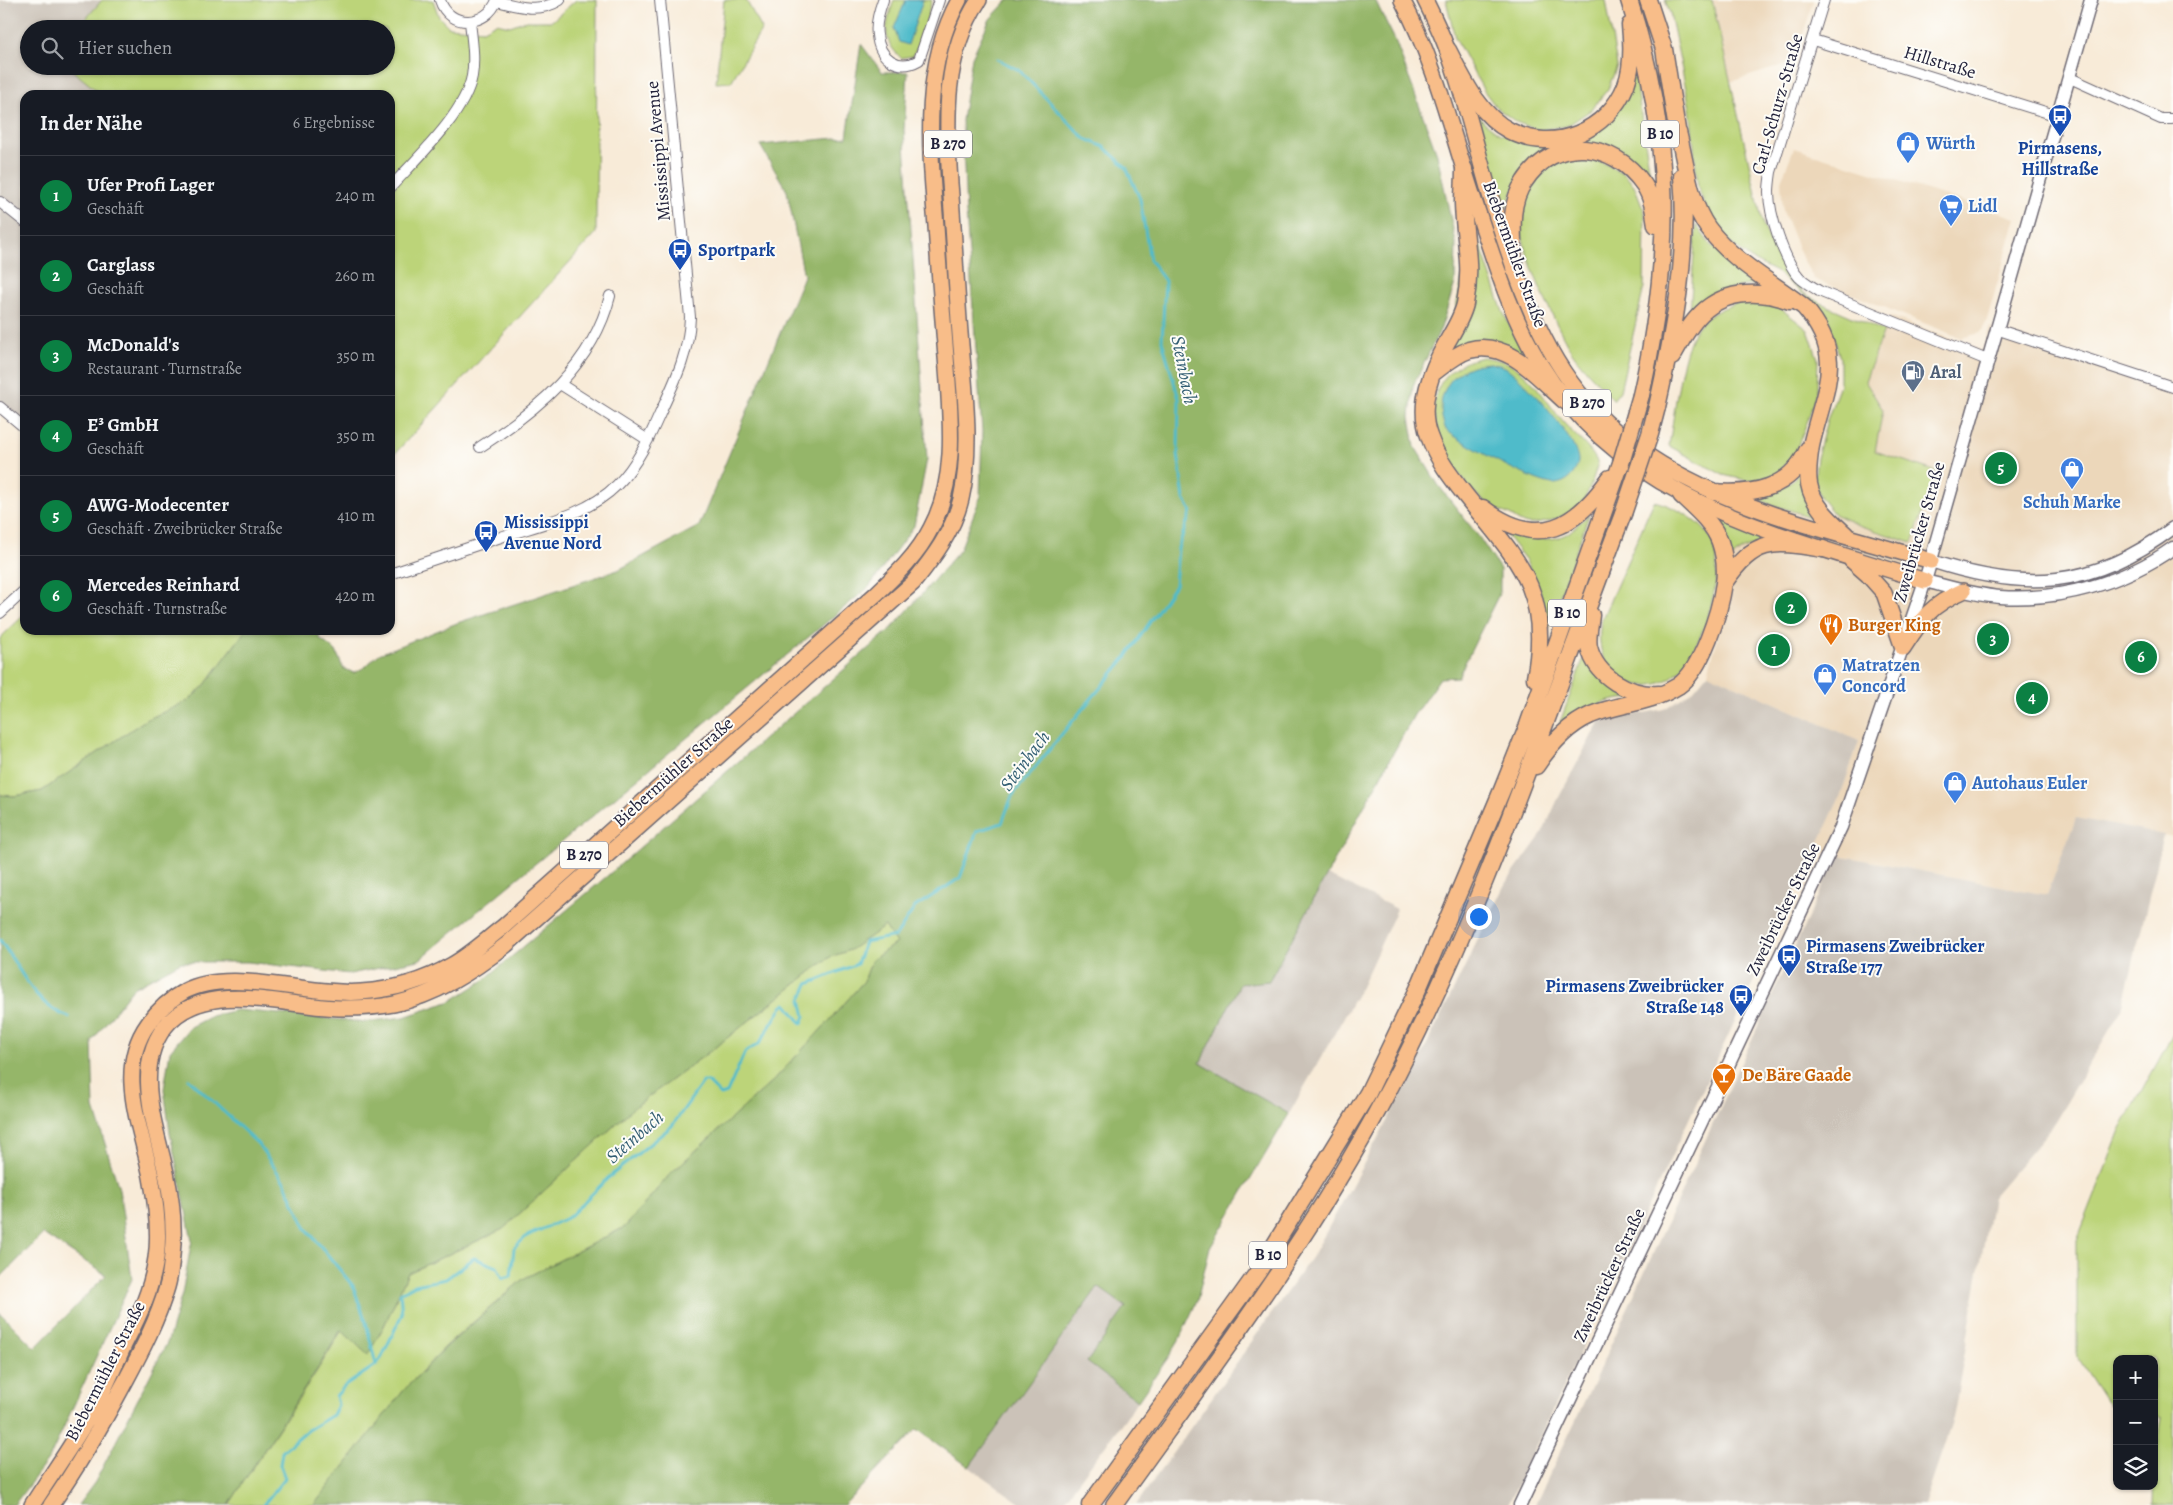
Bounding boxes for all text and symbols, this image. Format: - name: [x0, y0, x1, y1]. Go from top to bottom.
- search box: [20, 20, 395, 75]
- street label: Carl-Schurz-Straße: [1745, 31, 1809, 177]
- icon: search: [38, 34, 66, 62]
- text: Hier suchen: [78, 35, 172, 61]
- street label: Hillstraße: [1901, 40, 1979, 84]
- street label: Mississippi Avenue: [640, 80, 676, 222]
- bus stop icon: Pirmasens, Hillstraße: [2047, 103, 2073, 137]
- text: In der Nähe: [40, 109, 142, 137]
- text: 6 Ergebnisse: [293, 112, 375, 134]
- road number: B 10: [1641, 120, 1679, 148]
- road number: B 270: [924, 130, 972, 158]
- shop icon: Würth: [1895, 130, 1921, 164]
- place label: Würth: [1925, 131, 1976, 155]
- place label: Pirmasens, Hillstraße: [2018, 136, 2102, 181]
- text: Ufer Profi Lager: [87, 172, 215, 198]
- street label: Biebermühler Straße: [1477, 177, 1553, 331]
- text: 1: [53, 185, 59, 207]
- text: 240 m: [335, 185, 375, 207]
- supermarket icon: Lidl: [1938, 193, 1964, 227]
- place label: Lidl: [1968, 194, 1997, 218]
- text: Geschäft: [87, 198, 144, 220]
- bus stop icon: Sportpark: [667, 237, 693, 271]
- place label: Sportpark: [698, 238, 776, 262]
- text: Carglass: [87, 252, 155, 278]
- text: 2: [52, 265, 60, 287]
- text: 260 m: [335, 265, 375, 287]
- text: Geschäft: [87, 278, 144, 300]
- text: McDonald's: [87, 332, 179, 358]
- water label: Steinbach: [1165, 333, 1203, 407]
- text: 3: [53, 345, 59, 367]
- text: 350 m: [336, 345, 375, 367]
- text: Restaurant · Turnstraße: [87, 358, 242, 380]
- fuel station icon: Aral: [1900, 359, 1926, 393]
- place label: Aral: [1929, 360, 1962, 384]
- road number: B 270: [1563, 389, 1611, 416]
- text: E³ GmbH: [87, 412, 159, 438]
- text: 4: [52, 425, 60, 447]
- text: 350 m: [336, 425, 375, 447]
- text: Geschäft: [87, 438, 144, 460]
- pin: 5: [1985, 449, 2017, 487]
- shop icon: Schuh Marke: [2059, 456, 2085, 490]
- street label: Zweibrücker Straße: [1887, 459, 1951, 605]
- place label: Schuh Marke: [2023, 490, 2121, 514]
- text: AWG-Modecenter: [87, 492, 229, 518]
- text: 5: [53, 505, 59, 527]
- text: 410 m: [337, 505, 375, 527]
- place label: Mississippi Avenue Nord: [503, 510, 602, 555]
- text: Geschäft · Zweibrücker Straße: [87, 518, 283, 540]
- bus stop icon: Mississippi Avenue Nord: [473, 519, 499, 553]
- text: Mercedes Reinhard: [87, 572, 240, 598]
- text: 6: [52, 585, 60, 607]
- text: 420 m: [335, 585, 375, 607]
- pin: 2: [1775, 589, 1807, 627]
- text: Geschäft · Turnstraße: [87, 598, 227, 620]
- road number: B 10: [1548, 600, 1586, 626]
- restaurant icon: Burger King: [1818, 612, 1844, 646]
- place label: Burger King: [1848, 613, 1942, 637]
- pin: 3: [1977, 620, 2009, 658]
- pin: 1: [1758, 631, 1790, 669]
- pin: 6: [2125, 638, 2157, 676]
- place label: Matratzen Concord: [1842, 653, 1920, 698]
- shop icon: Matratzen Concord: [1812, 662, 1838, 696]
- pin: 4: [2016, 679, 2048, 717]
- street label: Biebermühler Straße: [608, 711, 738, 833]
- water label: Steinbach: [994, 725, 1056, 797]
- shop icon: Autohaus Euler: [1942, 770, 1968, 804]
- place label: Autohaus Euler: [1971, 771, 2088, 795]
- street label: Zweibrücker Straße: [1740, 838, 1826, 980]
- road number: B 270: [560, 842, 608, 868]
- your location: [1466, 904, 1492, 930]
- place label: Pirmasens Zweibrücker Straße 177: [1806, 934, 1985, 979]
- bus stop icon: Pirmasens Zweibrücker Straße 177: [1776, 943, 1802, 977]
- place label: Pirmasens Zweibrücker Straße 148: [1545, 974, 1725, 1019]
- bus stop icon: Pirmasens Zweibrücker Straße 148: [1728, 983, 1754, 1017]
- bar icon: De Bäre Gaade: [1711, 1062, 1737, 1096]
- place label: De Bäre Gaade: [1742, 1063, 1851, 1087]
- water label: Steinbach: [600, 1104, 670, 1170]
- street label: Zweibrücker Straße: [1567, 1204, 1651, 1346]
- road number: B 10: [1249, 1242, 1287, 1268]
- street label: Biebermühler Straße: [59, 1297, 151, 1445]
- map controls: [2113, 1355, 2158, 1490]
- button: +: [2113, 1355, 2158, 1400]
- button: −: [2113, 1400, 2158, 1445]
- button: layers: [2113, 1445, 2158, 1490]

